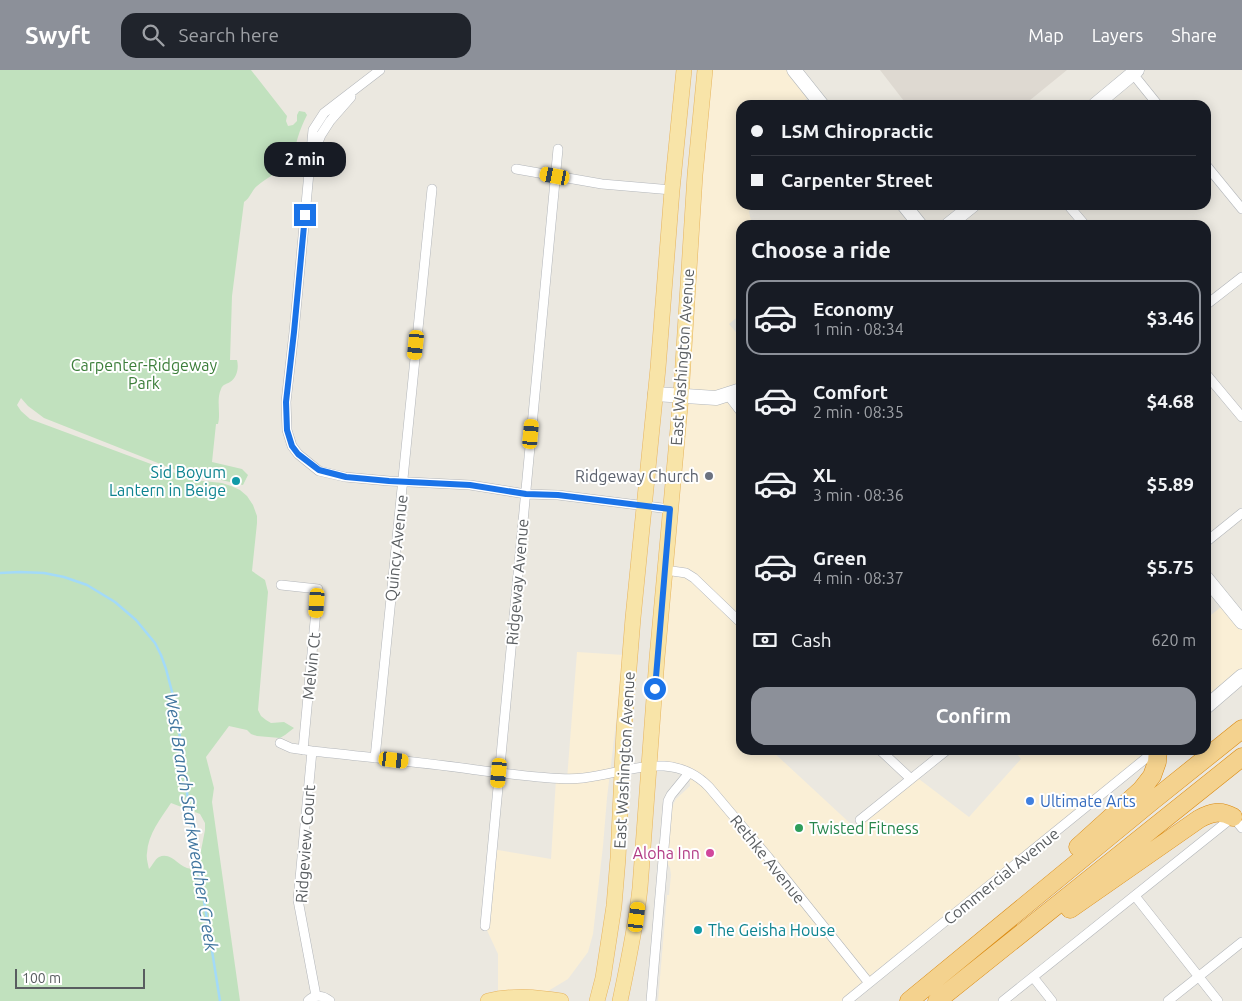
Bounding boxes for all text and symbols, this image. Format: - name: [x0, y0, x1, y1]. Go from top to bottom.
- search box: [121, 13, 471, 58]
- icon: search: [139, 21, 167, 49]
- text: Swyft: [25, 22, 91, 49]
- text: Search here: [179, 24, 279, 46]
- text: Map: [1028, 25, 1064, 45]
- text: Layers: [1092, 25, 1143, 45]
- text: Share: [1171, 25, 1217, 45]
- text: LSM Chiropractic: [781, 120, 933, 142]
- callout: 2 min: [264, 142, 346, 178]
- text: 2 min: [285, 150, 325, 168]
- car: [538, 166, 571, 186]
- text: Carpenter Street: [781, 169, 933, 191]
- route end: [294, 204, 316, 226]
- text: Choose a ride: [751, 237, 891, 262]
- street label: East Washington Avenue: [667, 268, 697, 446]
- icon: car: [753, 295, 798, 340]
- text: Economy: [813, 298, 894, 320]
- text: $3.46: [1146, 307, 1194, 329]
- text: 1 min · 08:34: [813, 320, 904, 338]
- car: [406, 329, 425, 361]
- park label: Carpenter-Ridgeway Park: [71, 356, 218, 392]
- icon: car: [753, 378, 798, 423]
- text: Comfort: [813, 381, 888, 403]
- text: $4.68: [1146, 390, 1194, 412]
- text: 2 min · 08:35: [813, 403, 904, 421]
- car: [522, 418, 539, 450]
- icon: car: [753, 461, 798, 506]
- place label: Sid Boyum Lantern in Beige: [109, 463, 226, 499]
- text: XL: [813, 464, 836, 486]
- place label: Ridgeway Church: [575, 467, 699, 485]
- marker: Ridgeway Church: [703, 470, 715, 482]
- text: $5.89: [1146, 473, 1194, 495]
- marker: Sid Boyum Lantern in Beige: [230, 475, 242, 487]
- text: 3 min · 08:36: [813, 486, 904, 504]
- street label: Quincy Avenue: [381, 494, 411, 602]
- street label: Ridgeway Avenue: [502, 518, 532, 646]
- icon: car: [753, 544, 798, 589]
- text: Green: [813, 547, 867, 569]
- text: $5.75: [1146, 556, 1194, 578]
- text: 4 min · 08:37: [813, 569, 904, 587]
- car: [308, 588, 325, 618]
- icon: cash: [751, 626, 779, 654]
- text: Cash: [791, 629, 832, 651]
- street label: Melvin Ct: [299, 631, 324, 701]
- text: 620 m: [1151, 631, 1196, 649]
- street label: East Washington Avenue: [610, 671, 638, 849]
- route start: [644, 678, 666, 700]
- button: Confirm: [751, 687, 1196, 745]
- water label: West Branch Starkweather Creek: [162, 691, 222, 953]
- car: [378, 751, 409, 769]
- car: [490, 757, 507, 789]
- street label: Ridgeview Court: [292, 784, 318, 904]
- place label: Ultimate Arts: [1040, 792, 1136, 810]
- marker: Ultimate Arts: [1024, 795, 1036, 807]
- street label: Rethke Avenue: [727, 811, 809, 907]
- place label: Twisted Fitness: [809, 819, 919, 837]
- marker: Twisted Fitness: [793, 822, 805, 834]
- street label: Commercial Avenue: [940, 824, 1062, 928]
- place label: Aloha Inn: [633, 844, 700, 862]
- marker: Aloha Inn: [704, 847, 716, 859]
- car: [627, 901, 646, 933]
- place label: The Geisha House: [708, 921, 835, 939]
- marker: The Geisha House: [692, 924, 704, 936]
- scale bar: [15, 966, 145, 989]
- text: 100 m: [22, 970, 61, 986]

